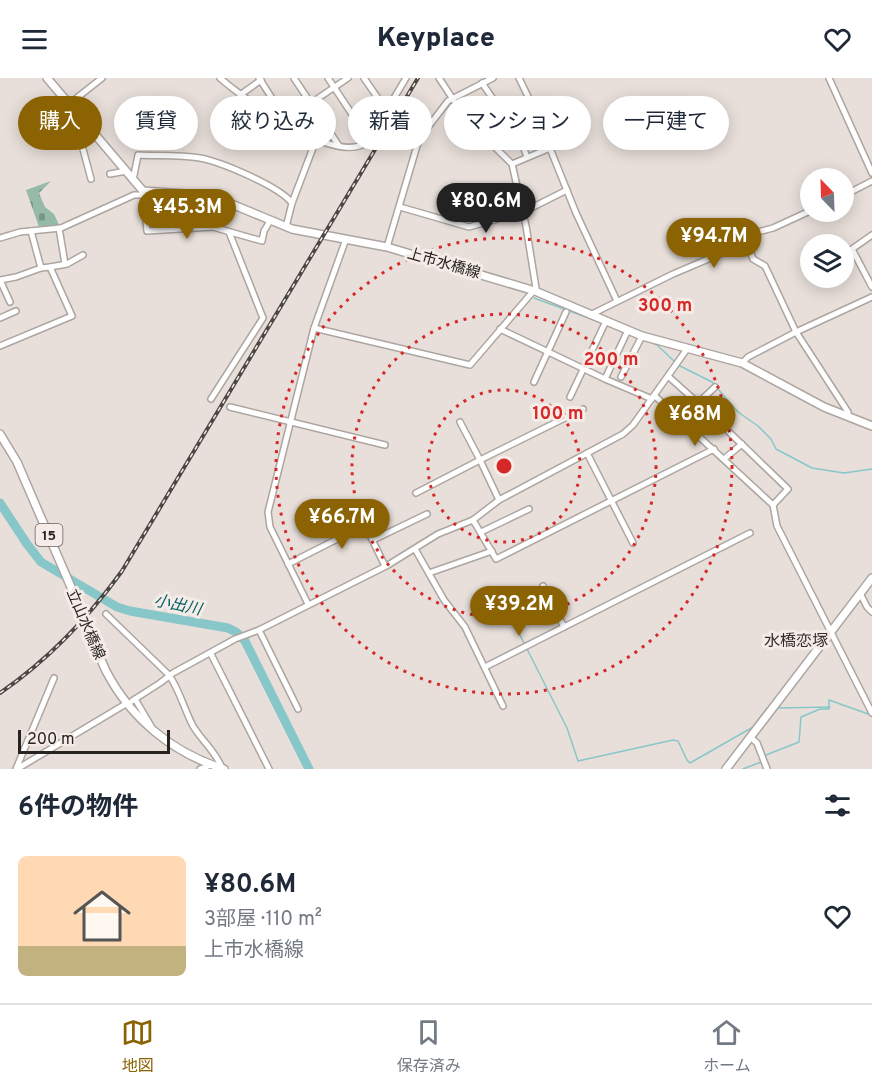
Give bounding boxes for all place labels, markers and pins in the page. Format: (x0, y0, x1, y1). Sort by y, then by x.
pin: ¥80.6M (437, 183, 535, 234)
pin: ¥45.3M (138, 189, 236, 240)
pin: ¥94.7M (665, 218, 763, 269)
pin: ¥68M (659, 396, 731, 447)
centre of rings (494, 456, 514, 476)
pin: ¥66.7M (293, 499, 391, 550)
pin: ¥39.2M (470, 586, 568, 637)

